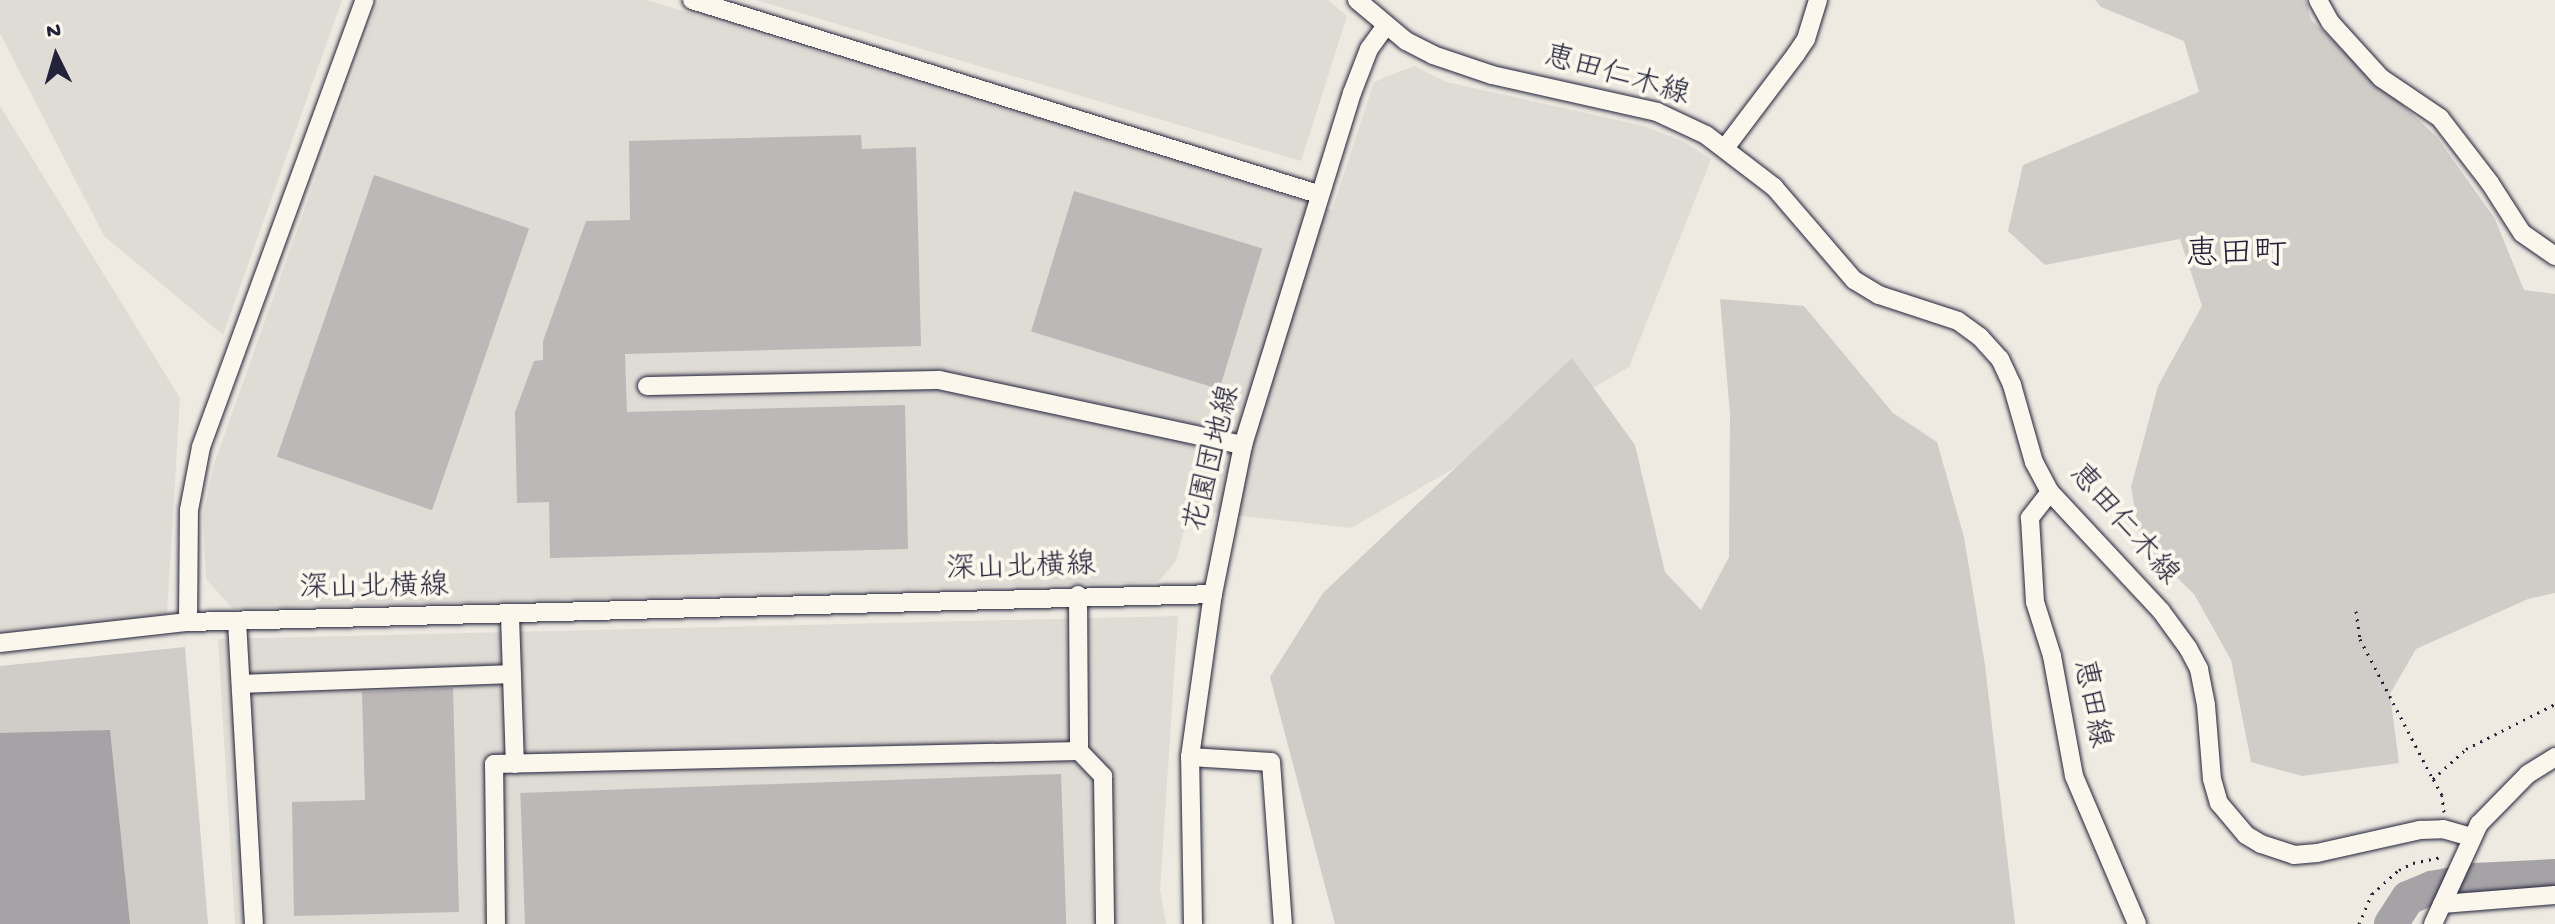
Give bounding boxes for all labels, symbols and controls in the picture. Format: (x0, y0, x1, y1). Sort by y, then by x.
north arrow (16, 16, 96, 96)
text: N (46, 19, 62, 46)
street label: 恵田仁木線 (1539, 40, 1693, 116)
district label: 恵田町 (2185, 238, 2287, 278)
street label: 花園団地線 (1179, 382, 1251, 536)
street label: 恵田仁木線 (2059, 458, 2185, 594)
street label: 深山北横線 (945, 549, 1097, 591)
street label: 深山北横線 (299, 571, 449, 609)
street label: 恵田線 (2063, 656, 2115, 752)

